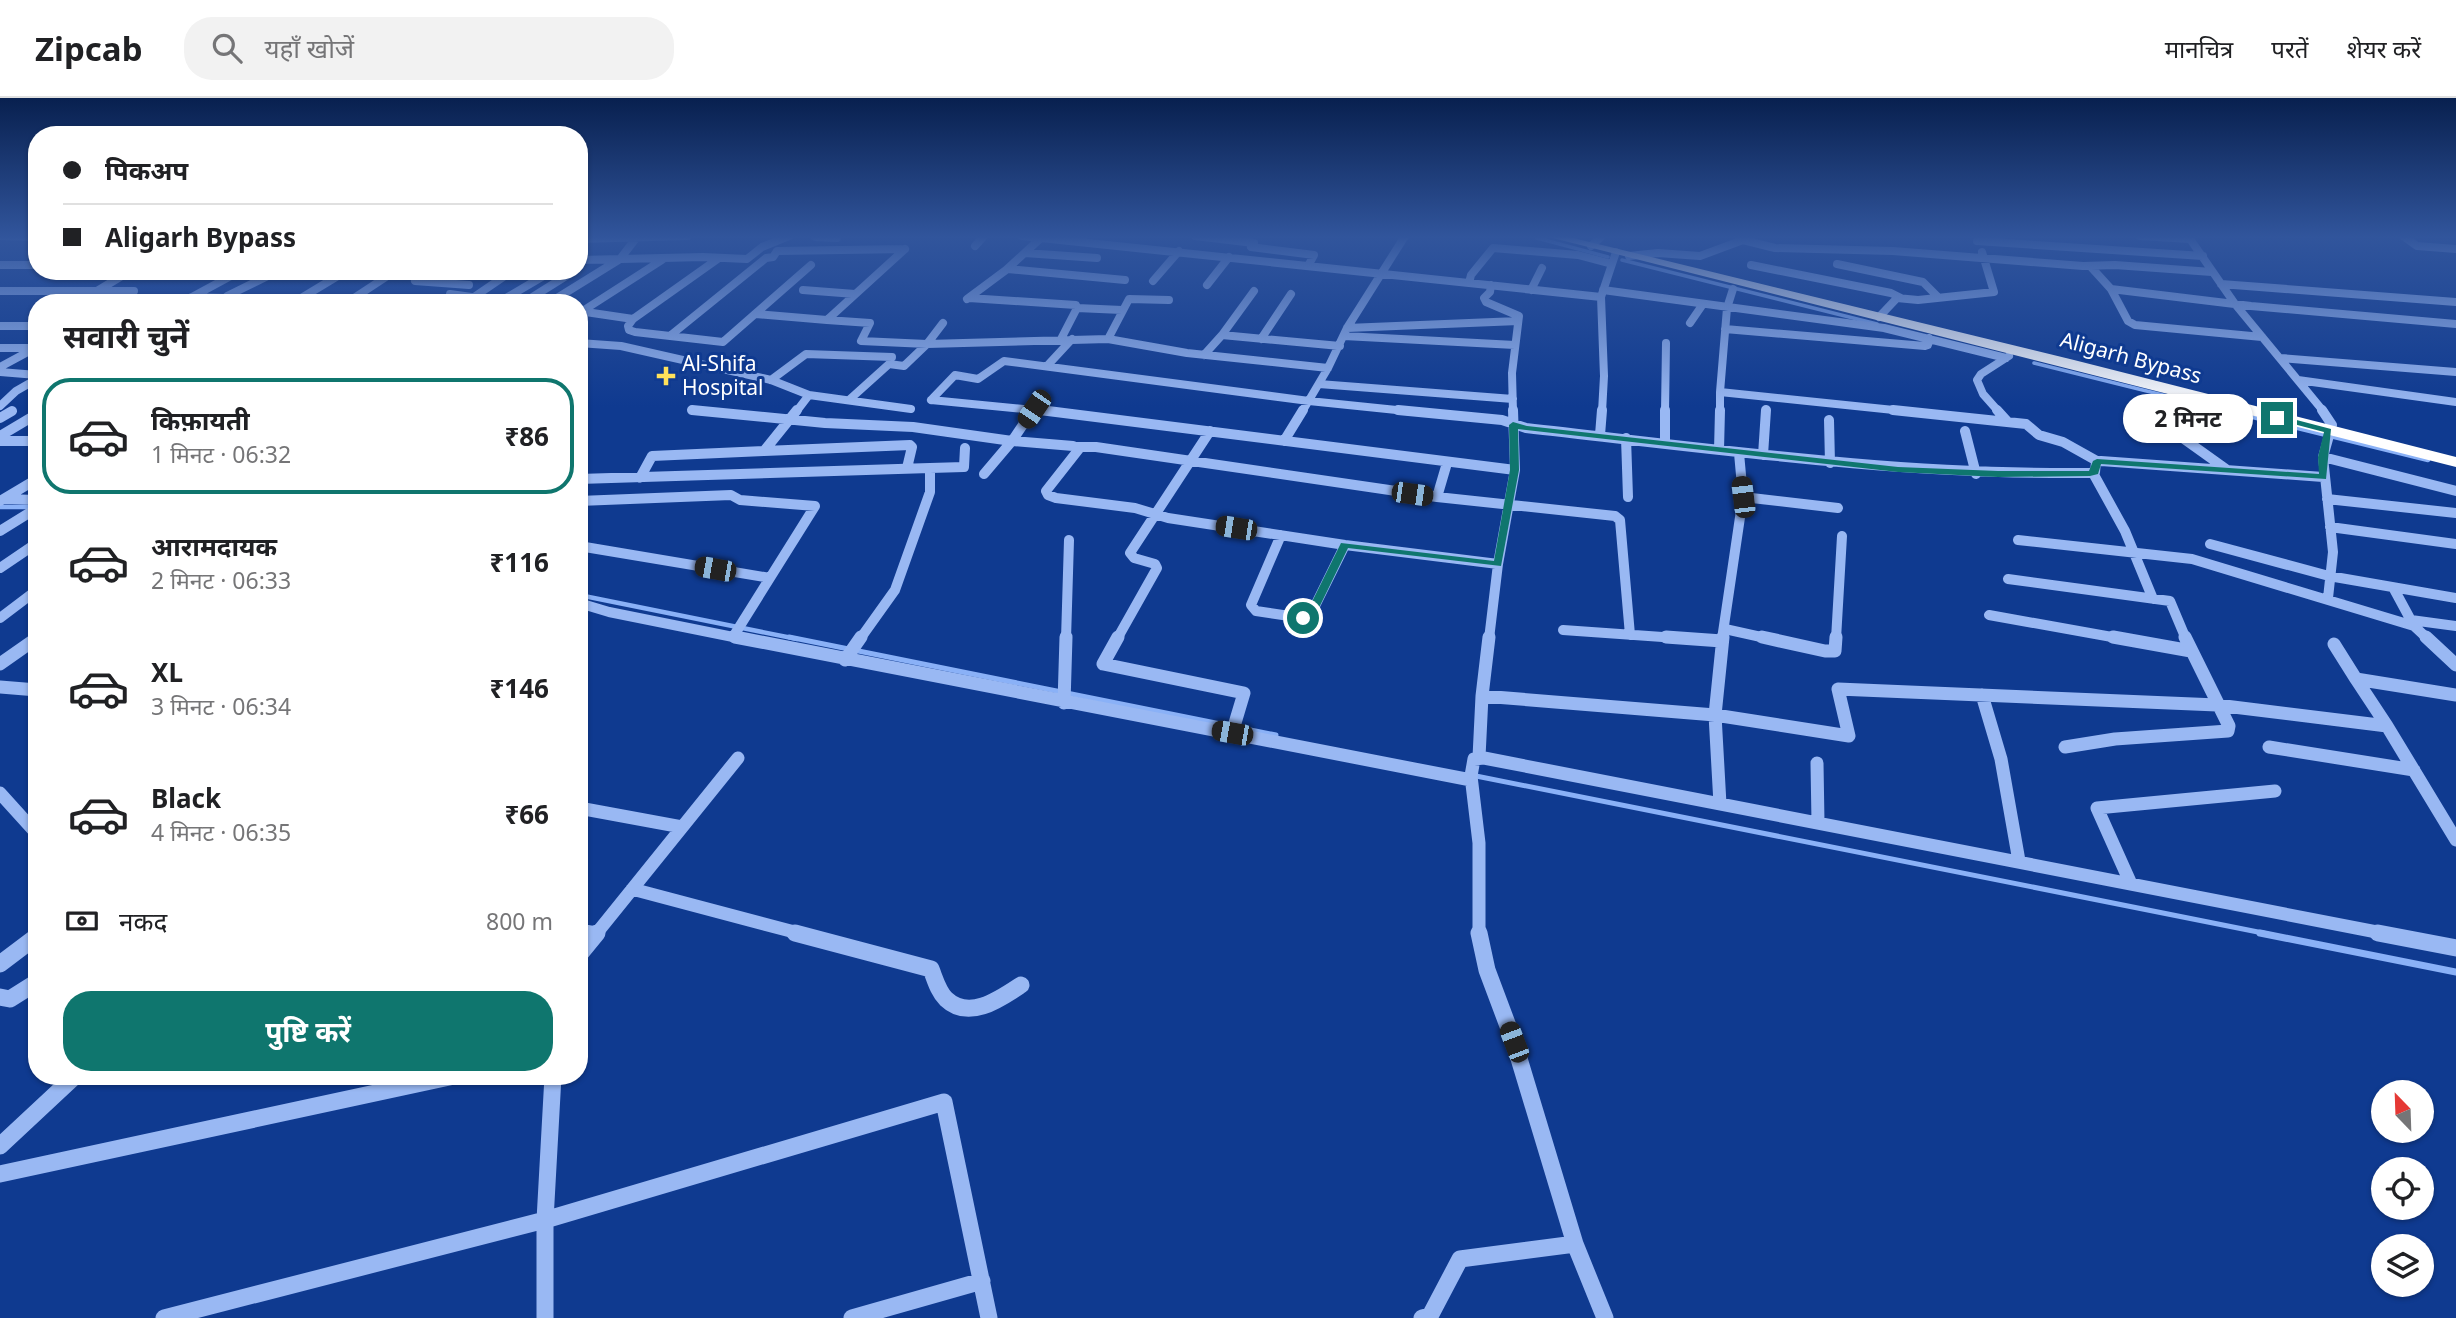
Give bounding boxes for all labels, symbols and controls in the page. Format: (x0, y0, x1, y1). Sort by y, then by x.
search box (184, 17, 674, 80)
text: Zipcab (35, 26, 142, 71)
icon: search (208, 29, 246, 67)
text: यहाँ खोजें (264, 30, 354, 66)
text: मानचित्र (2165, 32, 2233, 65)
text: परतें (2271, 32, 2308, 65)
text: शेयर करें (2346, 32, 2421, 65)
text: पिकअप (105, 152, 188, 188)
text: Aligarh Bypass (105, 219, 296, 255)
text: सवारी चुनें (63, 314, 189, 357)
street label: Aligarh Bypass (2057, 325, 2205, 389)
place label: Al-Shifa Hospital (682, 349, 763, 401)
marker: Al-Shifa Hospital (656, 366, 676, 386)
car (1014, 386, 1055, 432)
callout: 2 मिनट (2123, 394, 2252, 442)
text: किफ़ायती (151, 402, 250, 438)
text: 2 मिनट (2154, 402, 2222, 434)
route end (2261, 402, 2293, 434)
icon: car (67, 405, 130, 468)
text: ₹86 (504, 418, 549, 454)
text: 1 मिनट · 06:32 (151, 438, 291, 470)
car (1731, 475, 1756, 519)
car (1390, 481, 1435, 507)
car (1214, 514, 1259, 542)
text: आरामदायक (151, 528, 277, 564)
icon: car (67, 531, 130, 594)
text: ₹116 (490, 544, 549, 580)
car (693, 555, 738, 583)
text: 2 मिनट · 06:33 (151, 564, 291, 596)
route start (1287, 602, 1319, 634)
text: XL (151, 654, 183, 690)
icon: car (67, 657, 130, 720)
text: ₹146 (490, 670, 549, 706)
text: 3 मिनट · 06:34 (151, 690, 291, 722)
car (1210, 719, 1255, 747)
text: Black (151, 780, 221, 816)
icon: car (67, 783, 130, 846)
text: ₹66 (504, 796, 549, 832)
text: 4 मिनट · 06:35 (151, 816, 291, 848)
icon: cash (63, 902, 101, 940)
text: नकद (119, 903, 167, 939)
text: 800 m (486, 905, 553, 937)
button: पुष्टि करें (63, 991, 553, 1071)
car (1497, 1019, 1532, 1065)
north arrow (2371, 1080, 2434, 1143)
map controls (2371, 1080, 2434, 1297)
button: locate (2371, 1157, 2434, 1220)
button: layers (2371, 1234, 2434, 1297)

